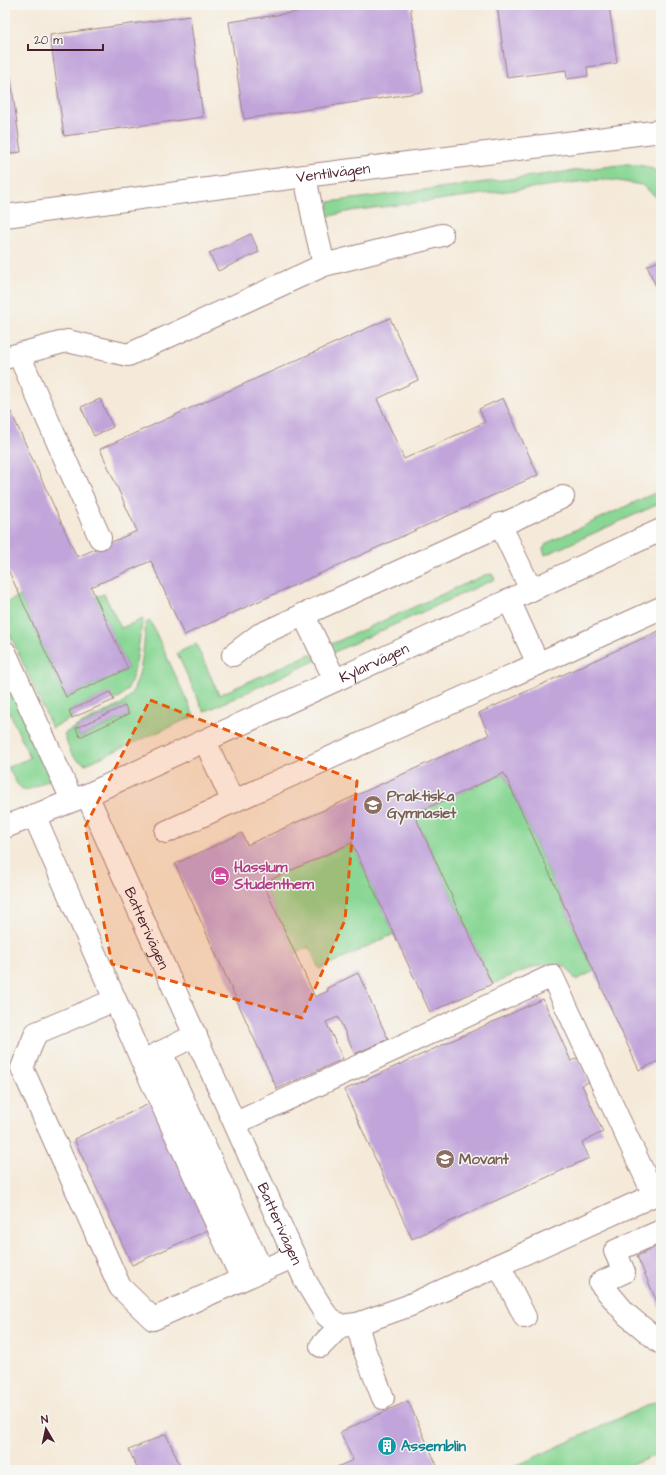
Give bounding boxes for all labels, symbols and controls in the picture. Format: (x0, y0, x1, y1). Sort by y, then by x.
scale bar (28, 26, 103, 52)
text: 20 m (34, 32, 63, 49)
street label: Ventilvägen (295, 158, 372, 188)
street label: Kylarvägen (336, 638, 413, 688)
place label: Praktiska Gymnasiet (387, 786, 457, 825)
school or university icon: Praktiska Gymnasiet (362, 794, 384, 816)
place label: Hasslum Studenthem (233, 857, 314, 895)
hotel icon: Hasslum Studenthem (209, 865, 231, 887)
street label: Batterivägen (119, 884, 174, 973)
school or university icon: Movant (434, 1148, 456, 1170)
place label: Movant (459, 1149, 510, 1170)
street label: Batterivägen (252, 1179, 307, 1269)
north arrow (26, 1409, 66, 1449)
text: N (40, 1412, 49, 1428)
building icon: Assemblin (376, 1435, 398, 1457)
place label: Assemblin (401, 1436, 467, 1457)

